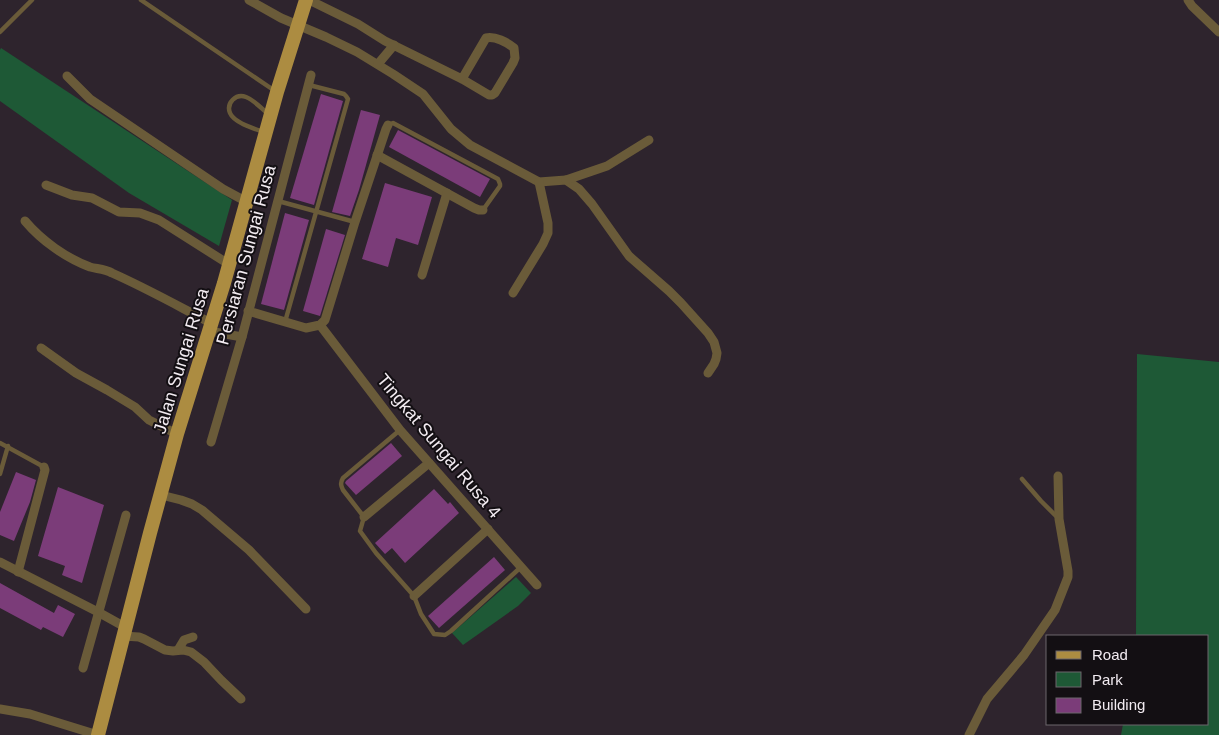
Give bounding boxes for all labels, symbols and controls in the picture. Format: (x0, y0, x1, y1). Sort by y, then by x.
street label: Persiaran Sungai Rusa (212, 162, 280, 347)
street label: Jalan Sungai Rusa (149, 285, 213, 436)
street label: Tingkat Sungai Rusa 4 (373, 370, 505, 522)
legend (1046, 635, 1209, 725)
text: Road (1092, 646, 1128, 663)
text: Park (1092, 671, 1123, 688)
text: Building (1092, 696, 1145, 713)

